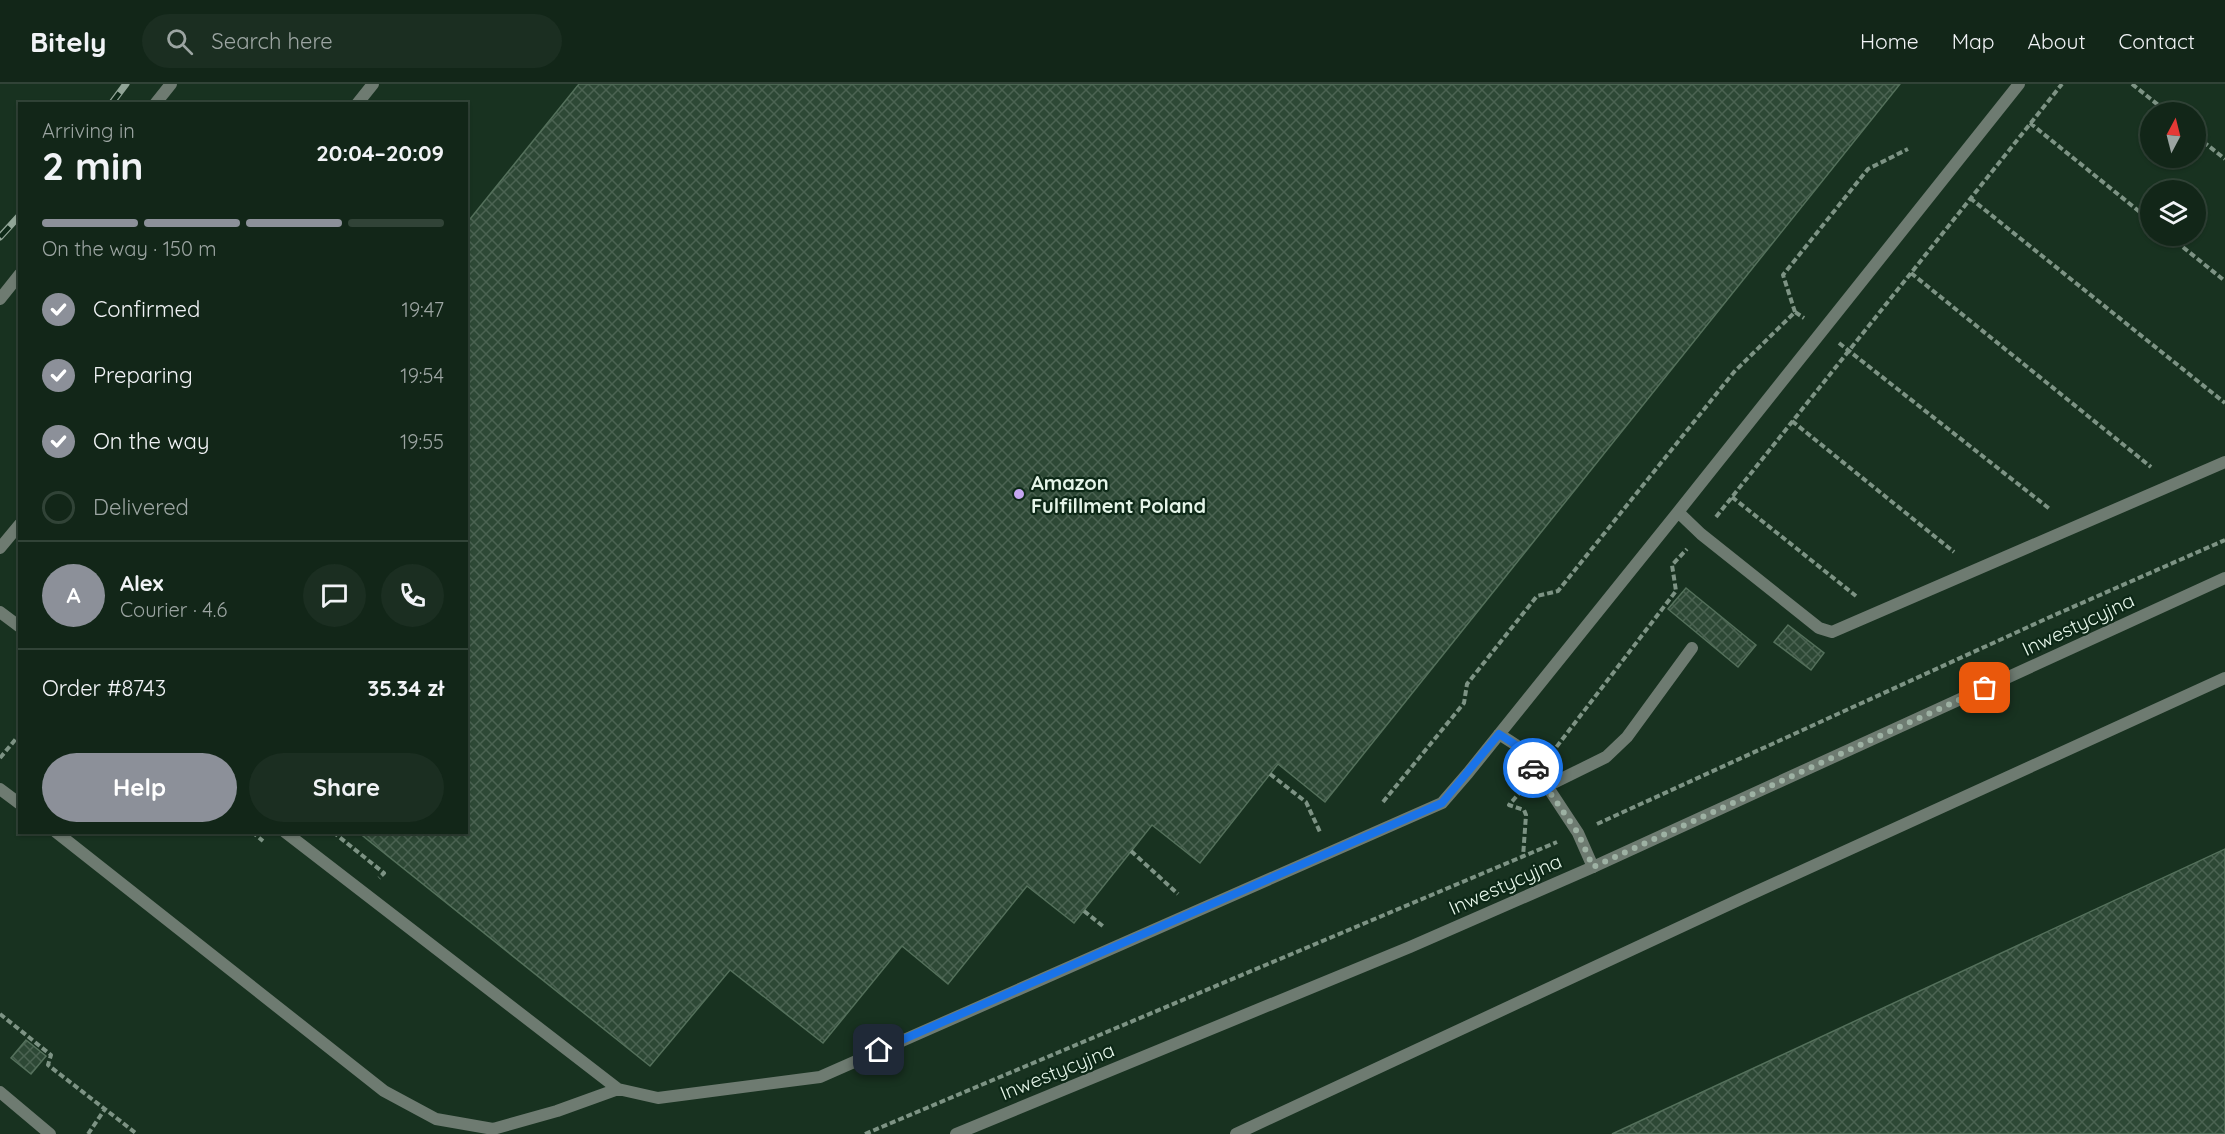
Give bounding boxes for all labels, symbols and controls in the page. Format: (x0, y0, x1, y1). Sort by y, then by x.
search box (142, 14, 562, 68)
text: Bitely (30, 24, 106, 59)
icon: search (163, 25, 196, 58)
text: Search here (211, 27, 333, 55)
text: Home (1860, 28, 1919, 54)
text: Map (1952, 28, 1995, 54)
text: About (2028, 28, 2086, 54)
text: Contact (2119, 28, 2195, 54)
north arrow (2140, 102, 2206, 168)
map controls (2140, 102, 2206, 246)
text: Arriving in (42, 118, 135, 143)
text: 20:04–20:09 (316, 139, 444, 167)
text: 2 min (42, 141, 144, 190)
button: layers (2140, 180, 2206, 246)
text: On the way · 150 m (42, 236, 217, 261)
icon: check (42, 293, 75, 326)
text: Confirmed (93, 295, 200, 323)
text: 19:47 (402, 297, 444, 322)
icon: check (42, 359, 75, 392)
text: Preparing (93, 361, 193, 389)
text: 19:54 (400, 363, 444, 388)
icon: check (42, 425, 75, 458)
text: On the way (93, 427, 209, 455)
text: 19:55 (400, 429, 444, 454)
place label: Amazon Fulfillment Poland (1031, 470, 1206, 518)
marker: Amazon Fulfillment Poland (1012, 487, 1026, 501)
text: Delivered (93, 493, 189, 521)
button: chat (303, 564, 366, 627)
button: phone (381, 564, 444, 627)
text: Alex (120, 569, 163, 597)
text: A (66, 581, 81, 609)
street label: Inwestycyjna (2018, 587, 2138, 661)
text: Courier · 4.6 (120, 597, 227, 622)
pin (1959, 662, 2010, 713)
icon: bag (1968, 671, 2001, 704)
text: Order #8743 (42, 674, 166, 702)
text: 35.34 zł (367, 674, 444, 702)
courier (1503, 738, 1563, 798)
icon: car (1517, 752, 1550, 785)
button: Help (42, 753, 237, 822)
button: Share (249, 753, 444, 822)
street label: Inwestycyjna (1445, 848, 1565, 920)
pin (853, 1024, 904, 1075)
icon: home (862, 1033, 895, 1066)
street label: Inwestycyjna (996, 1037, 1118, 1105)

